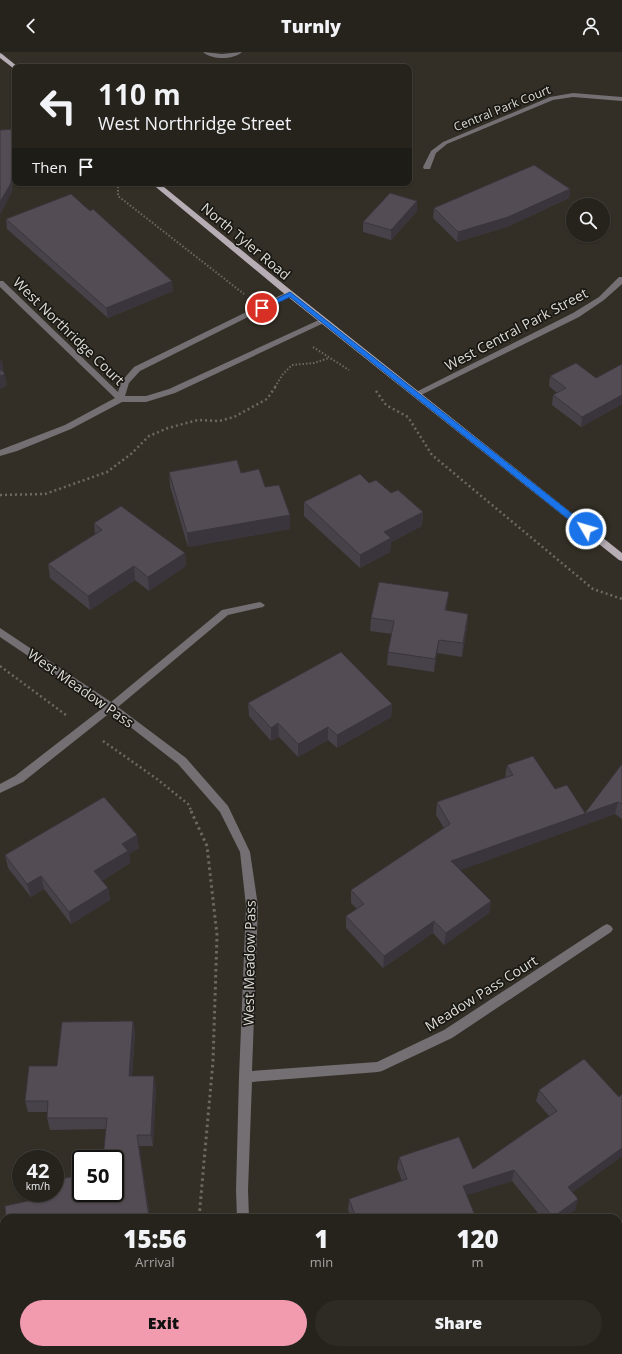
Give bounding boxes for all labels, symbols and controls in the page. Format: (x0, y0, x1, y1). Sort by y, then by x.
text: Turnly (281, 14, 341, 38)
icon: back (20, 15, 42, 37)
icon: person (580, 15, 602, 37)
text: 110 m (98, 75, 181, 113)
icon: left (32, 80, 84, 132)
street label: Central Park Court (451, 81, 553, 135)
text: West Northridge Street (98, 111, 291, 135)
icon: arrive (75, 156, 97, 178)
text: Then (32, 157, 67, 177)
street label: North Tyler Road (197, 198, 295, 284)
map controls (566, 198, 610, 242)
button: search (566, 198, 610, 242)
street label: West Northridge Court (9, 273, 129, 389)
street label: West Central Park Street (441, 283, 591, 375)
pin (245, 291, 279, 325)
icon: arrive (251, 297, 273, 319)
position arrow (565, 508, 607, 550)
street label: West Meadow Pass (24, 644, 138, 732)
street label: West Meadow Pass (238, 900, 260, 1026)
street label: Meadow Pass Court (421, 951, 541, 1035)
speed limit sign: 50 (72, 1150, 124, 1202)
text: 42 (27, 1157, 49, 1184)
text: km/h (26, 1179, 50, 1193)
text: 15:56 (123, 1222, 187, 1255)
text: 1 (314, 1222, 329, 1255)
text: 120 (456, 1222, 499, 1255)
text: Arrival (135, 1253, 174, 1271)
text: min (310, 1253, 333, 1271)
text: m (472, 1253, 484, 1271)
button: Exit (20, 1300, 307, 1346)
button: Share (315, 1300, 602, 1346)

